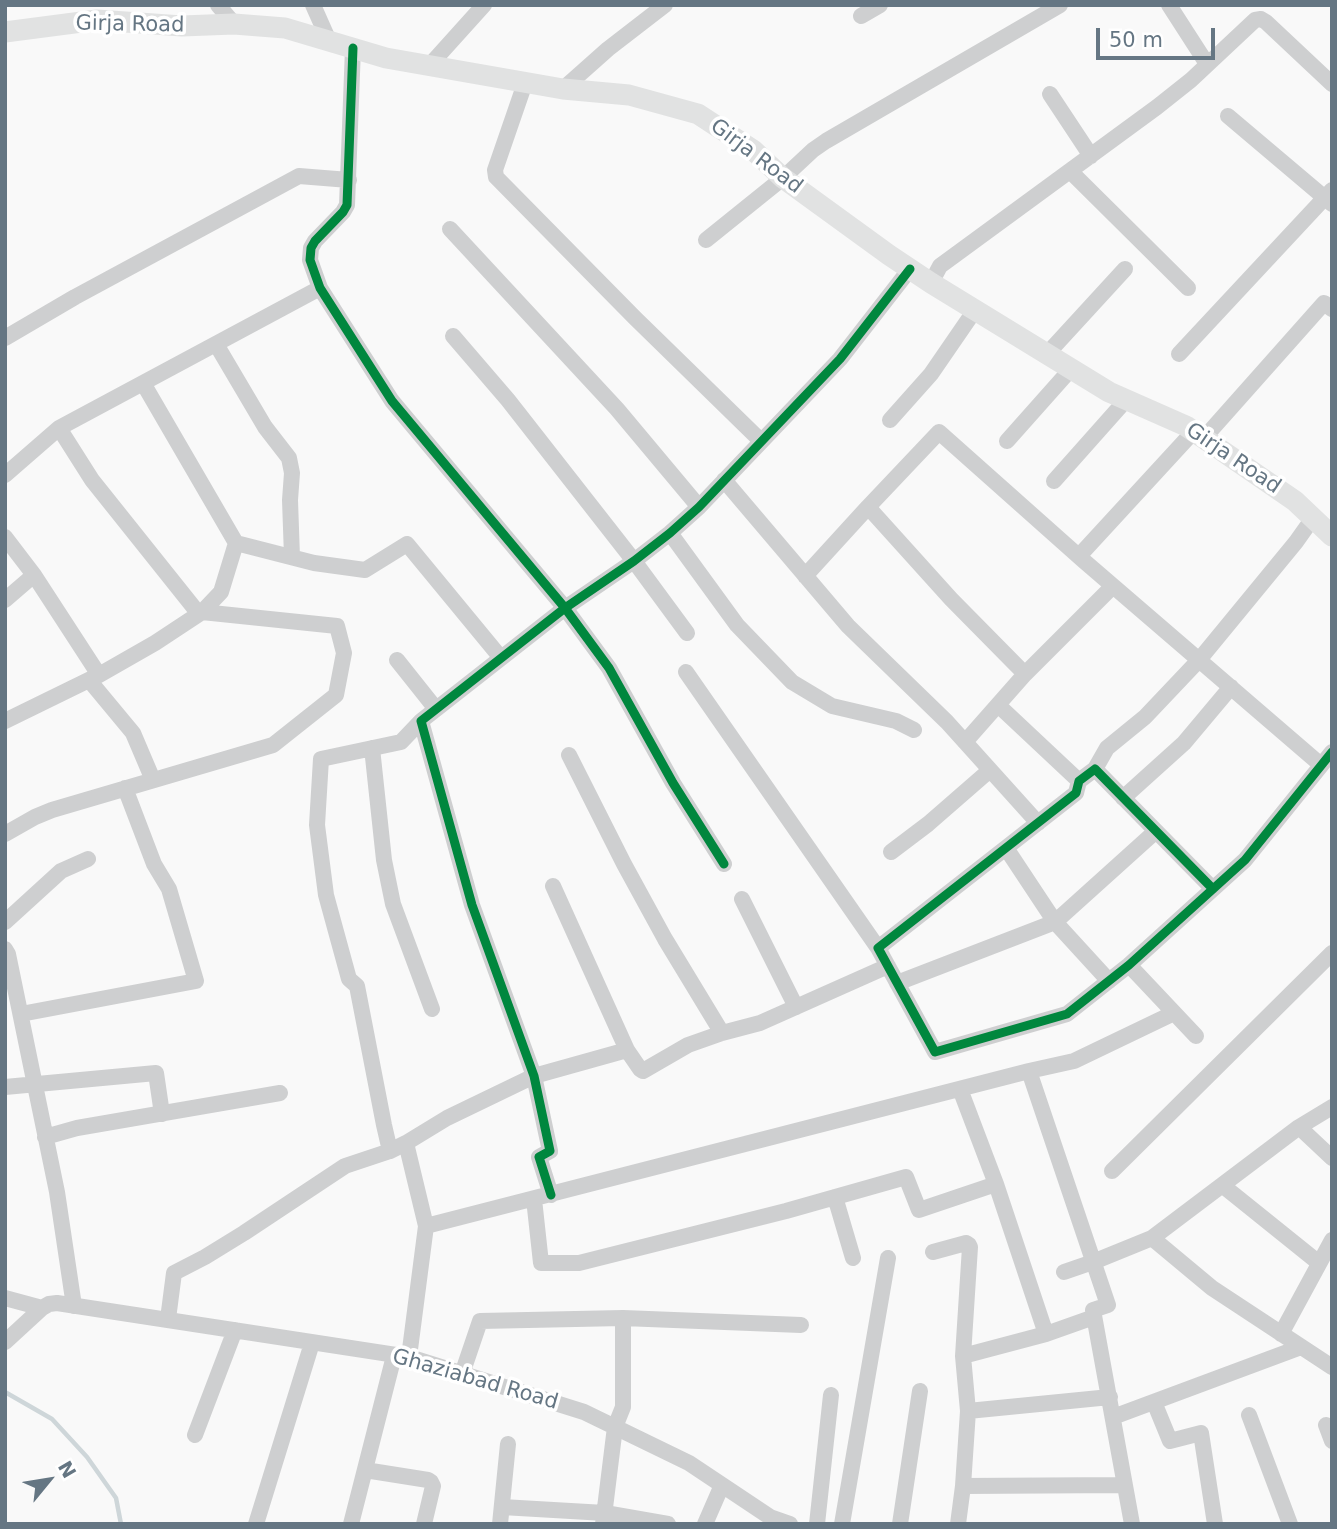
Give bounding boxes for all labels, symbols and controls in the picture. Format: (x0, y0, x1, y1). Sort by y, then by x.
street label: Girja Road (75, 11, 185, 39)
scale bar (1099, 14, 1218, 58)
text: 50 m (1109, 28, 1163, 52)
street label: Girja Road (705, 114, 807, 200)
street label: Girja Road (1181, 418, 1285, 500)
street label: Ghaziabad Road (389, 1344, 561, 1416)
north arrow (14, 1445, 84, 1515)
text: N (54, 1457, 81, 1482)

